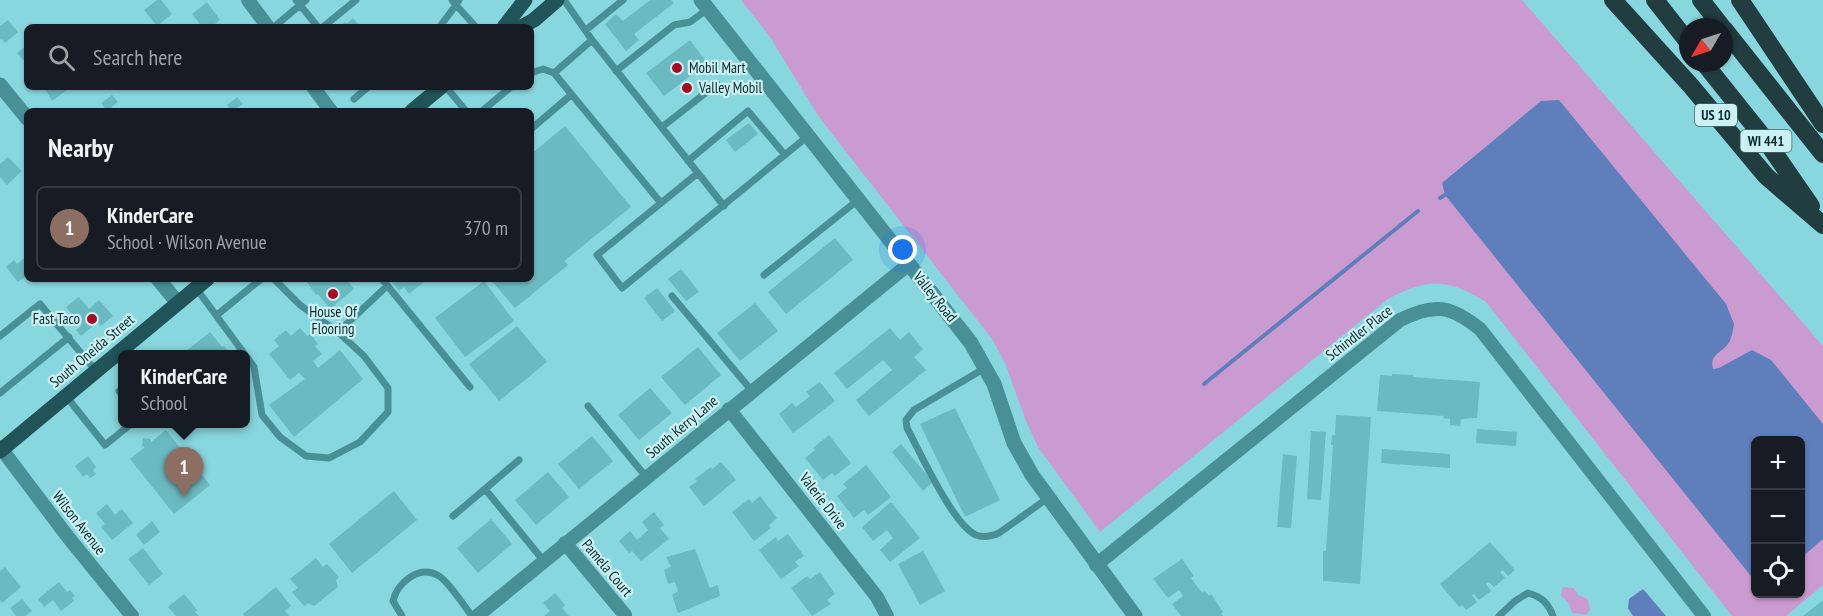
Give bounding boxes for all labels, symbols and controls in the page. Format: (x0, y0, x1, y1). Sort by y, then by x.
north arrow (1679, 18, 1733, 72)
search box (24, 24, 534, 90)
icon: search (45, 41, 78, 74)
text: Search here (93, 43, 182, 71)
place label: Mobil Mart (689, 58, 746, 77)
marker: Mobil Mart (670, 61, 684, 75)
place label: Valley Mobil (698, 78, 762, 97)
marker: Valley Mobil (680, 81, 694, 95)
road number: US 10 (1695, 104, 1737, 126)
road number: WI 441 (1740, 130, 1792, 152)
text: Nearby (48, 131, 113, 164)
text: KinderCare (107, 201, 194, 229)
text: 1 (65, 215, 74, 241)
text: 370 m (464, 215, 508, 241)
text: School · Wilson Avenue (107, 229, 267, 255)
your location (888, 235, 917, 264)
street label: Valley Road (909, 267, 961, 326)
marker: House Of Flooring (326, 287, 340, 301)
street label: Schindler Place (1322, 301, 1396, 364)
place label: House Of Flooring (309, 302, 358, 338)
place label: Fast Taco (33, 309, 80, 328)
street label: South Oneida Street (46, 310, 138, 391)
marker: Fast Taco (85, 312, 99, 326)
popup (118, 350, 250, 428)
text: KinderCare (141, 362, 227, 390)
text: School (141, 390, 187, 416)
street label: South Kerry Lane (642, 391, 721, 462)
map controls (1751, 436, 1805, 598)
button: + (1751, 436, 1805, 490)
pin: 1 (164, 448, 204, 497)
street label: Valerie Drive (795, 468, 851, 533)
street label: Wilson Avenue (49, 487, 110, 558)
button: − (1751, 490, 1805, 544)
street label: Pamela Court (578, 535, 637, 600)
button: locate (1751, 544, 1805, 598)

